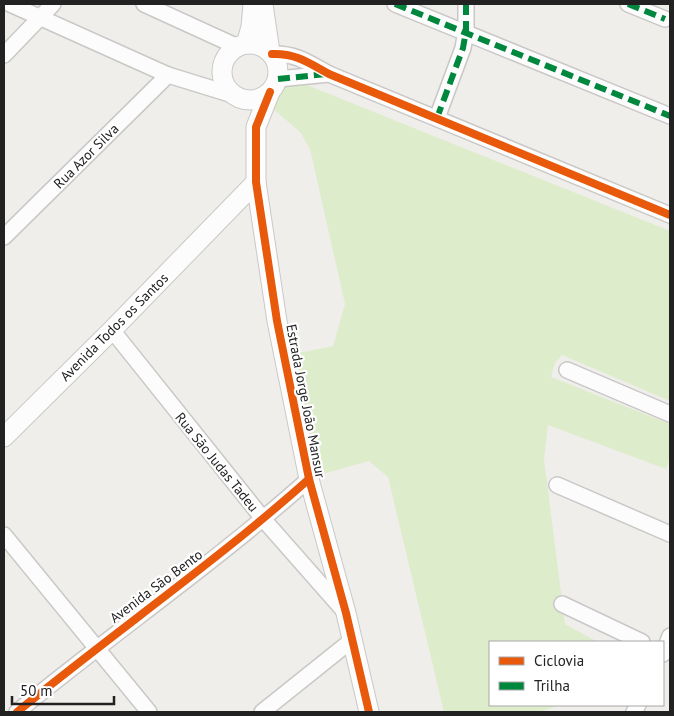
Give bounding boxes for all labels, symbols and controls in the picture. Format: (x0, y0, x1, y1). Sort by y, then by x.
street label: Rua Azor Silva (50, 120, 122, 192)
street label: Avenida Todos os Santos (56, 269, 172, 385)
street label: Estrada Jorge João Mansur (282, 323, 330, 480)
street label: Rua São Judas Tadeu (171, 409, 263, 515)
street label: Avenida São Bento (106, 545, 206, 627)
legend (489, 641, 664, 706)
text: Ciclovia (534, 651, 584, 670)
scale bar (12, 674, 115, 706)
text: Trilha (534, 676, 570, 695)
text: 50 m (20, 681, 53, 700)

